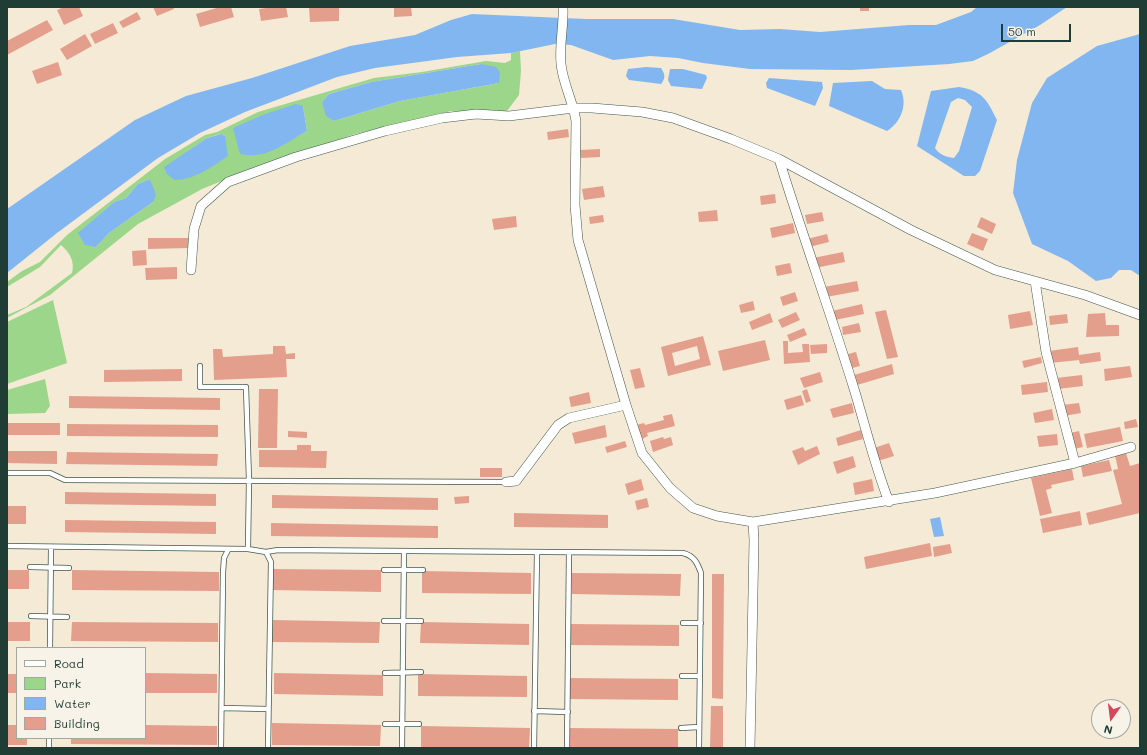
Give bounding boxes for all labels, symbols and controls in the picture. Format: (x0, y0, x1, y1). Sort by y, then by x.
scale bar (1003, 16, 1073, 42)
text: 50 m (1008, 23, 1036, 39)
legend (16, 647, 146, 739)
text: Road (54, 655, 84, 671)
text: Park (54, 675, 81, 691)
text: Water (54, 695, 91, 711)
north arrow (1091, 699, 1131, 739)
text: Building (54, 715, 100, 731)
text: N (1102, 722, 1114, 738)

